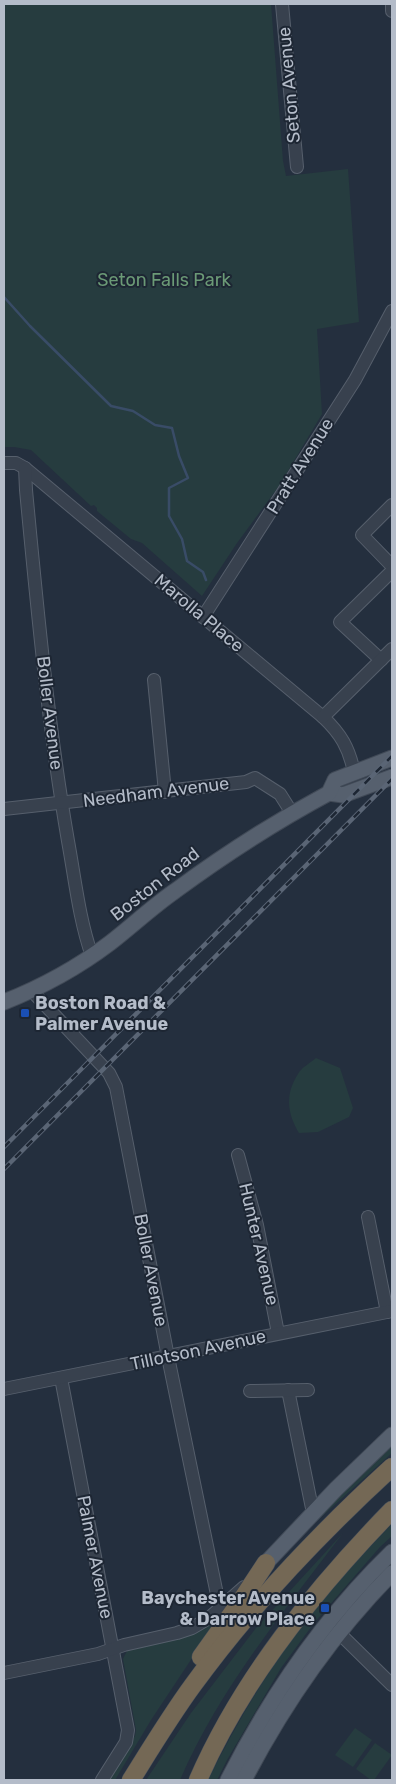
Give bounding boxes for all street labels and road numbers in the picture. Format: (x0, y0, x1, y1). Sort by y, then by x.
street label: Seton Avenue (273, 26, 305, 144)
street label: Pratt Avenue (262, 414, 338, 518)
street label: Marolla Place (150, 569, 248, 657)
street label: Boller Avenue (32, 655, 68, 771)
street label: Needham Avenue (82, 772, 230, 812)
street label: Boston Road (106, 842, 204, 926)
street label: Hunter Avenue (234, 1181, 284, 1307)
street label: Boller Avenue (129, 1212, 173, 1328)
street label: Tillotson Avenue (128, 1325, 268, 1375)
street label: Palmer Avenue (72, 1493, 118, 1621)

